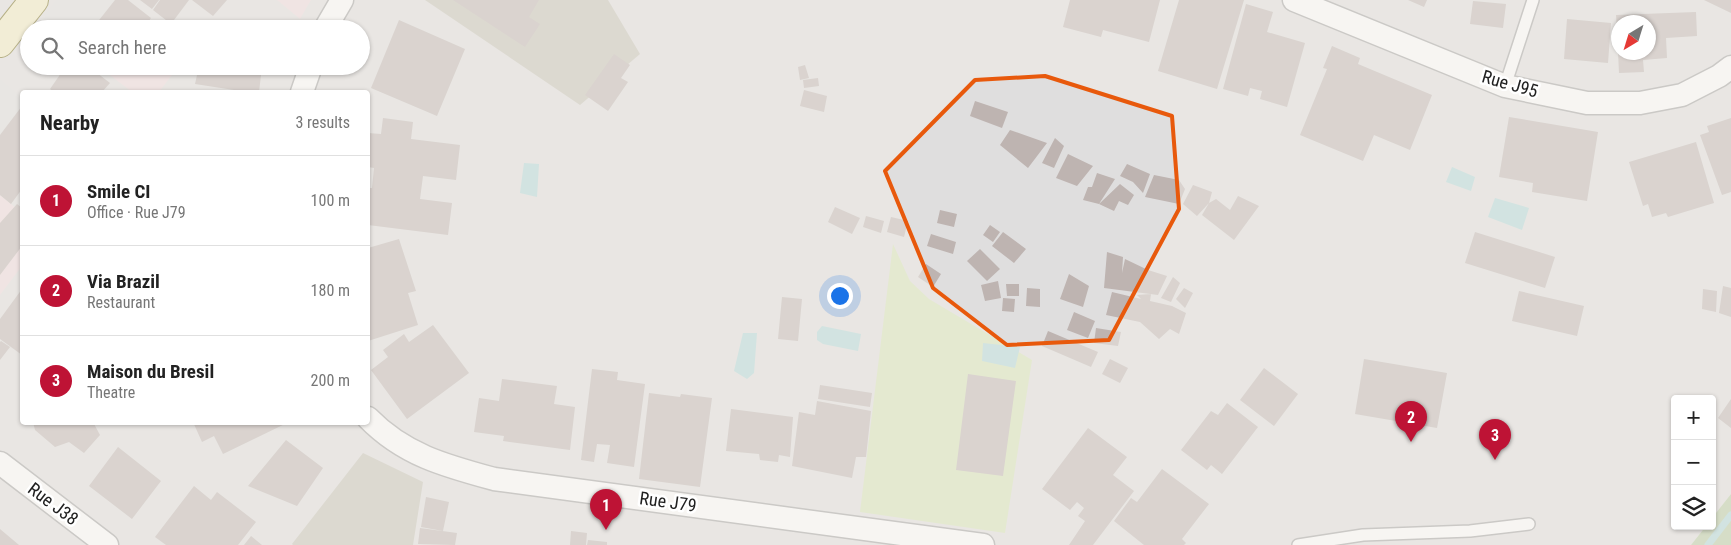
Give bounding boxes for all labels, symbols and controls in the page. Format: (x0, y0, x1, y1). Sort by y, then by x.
north arrow (1611, 15, 1656, 60)
search box (20, 20, 370, 75)
icon: search (38, 34, 66, 62)
text: Search here (78, 36, 166, 59)
street label: Rue J95 (1480, 66, 1541, 102)
text: Nearby (40, 111, 99, 135)
text: 3 results (295, 113, 350, 132)
text: Smile CI (87, 180, 150, 203)
text: 1 (52, 191, 60, 210)
text: 100 m (311, 191, 350, 210)
text: Office · Rue J79 (87, 203, 186, 222)
text: Via Brazil (87, 270, 160, 293)
text: 2 (52, 281, 60, 300)
text: 180 m (311, 281, 350, 300)
your location (827, 283, 853, 309)
text: Restaurant (87, 293, 155, 312)
text: Maison du Bresil (87, 360, 214, 383)
text: 3 (52, 371, 60, 390)
text: 200 m (311, 371, 350, 390)
text: Theatre (87, 383, 135, 402)
map controls (1671, 395, 1716, 530)
button: + (1671, 395, 1716, 440)
pin: 2 (1395, 401, 1427, 442)
pin: 3 (1479, 419, 1511, 460)
button: − (1671, 440, 1716, 485)
street label: Rue J38 (24, 478, 82, 529)
button: layers (1671, 485, 1716, 530)
street label: Rue J79 (638, 487, 698, 516)
pin: 1 (590, 489, 622, 530)

